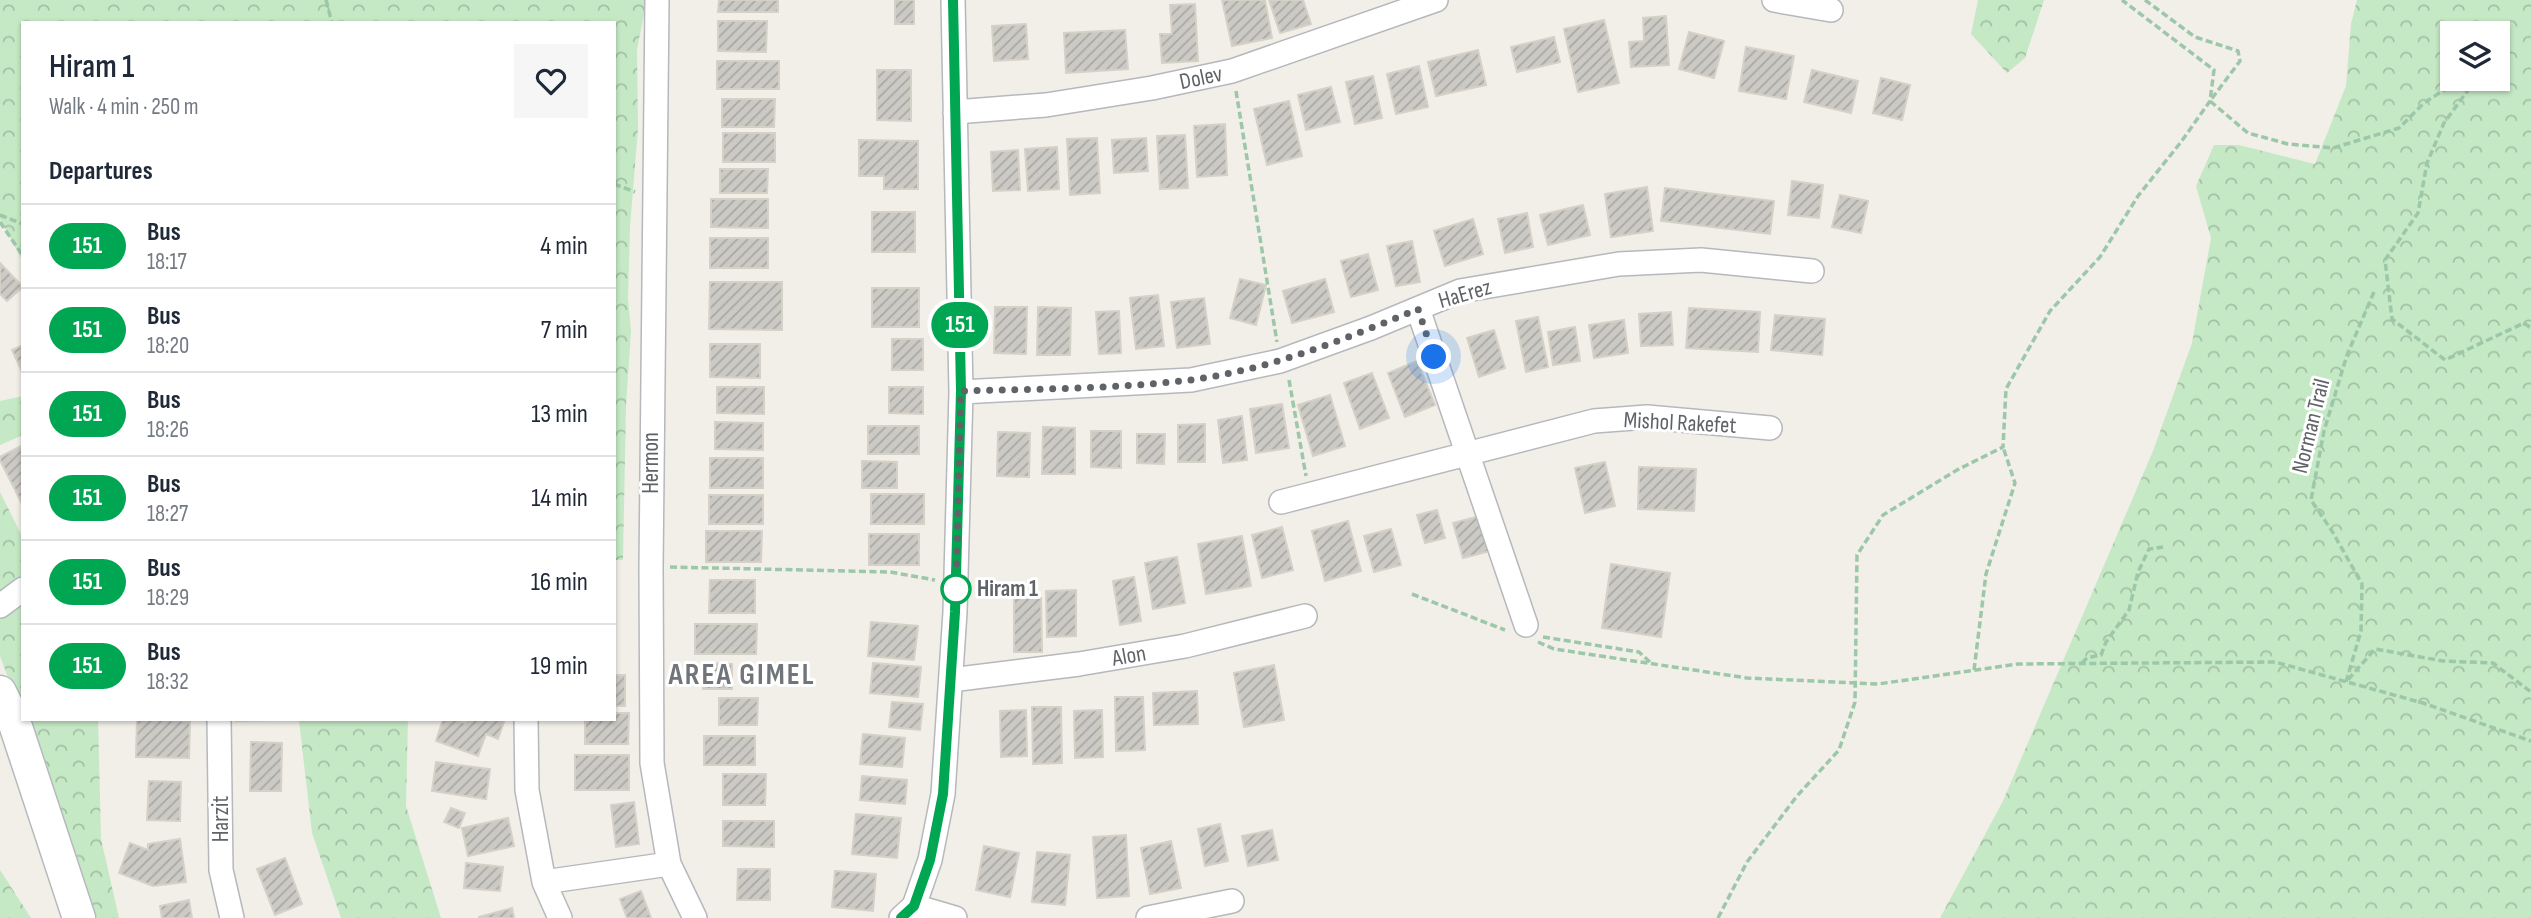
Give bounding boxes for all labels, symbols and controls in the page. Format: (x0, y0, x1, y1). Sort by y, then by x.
map controls (2440, 21, 2510, 91)
button: layers (2440, 21, 2510, 91)
button: heart (514, 44, 588, 118)
text: Hiram 1 (49, 47, 134, 87)
street label: Dolev (1177, 60, 1225, 96)
text: Walk · 4 min · 250 m (49, 93, 199, 121)
text: Departures (49, 156, 153, 187)
text: Bus (147, 217, 181, 248)
text: 151 (73, 231, 102, 260)
text: 4 min (540, 231, 588, 262)
text: 18:17 (147, 248, 187, 276)
street label: HaErez (1435, 273, 1495, 315)
text: Bus (147, 301, 181, 332)
line badge: 151 (920, 302, 1000, 348)
text: 151 (945, 310, 975, 339)
text: 151 (73, 315, 102, 344)
text: 7 min (541, 315, 588, 346)
text: 18:20 (147, 332, 189, 360)
your location (1416, 339, 1451, 374)
street label: Norman Trail (2286, 376, 2336, 476)
text: Bus (147, 385, 181, 416)
text: 151 (73, 399, 102, 428)
text: 13 min (531, 399, 588, 430)
street label: Mishol Rakefet (1623, 406, 1737, 440)
text: 18:26 (147, 416, 189, 444)
street label: Hermon (637, 432, 665, 494)
text: Bus (147, 469, 181, 500)
text: 151 (73, 483, 102, 512)
text: 14 min (531, 483, 588, 514)
text: 18:27 (147, 500, 188, 528)
text: Bus (147, 553, 181, 584)
text: 151 (73, 567, 102, 596)
text: 16 min (531, 567, 588, 598)
marker: Hiram 1 (941, 574, 971, 604)
place label: Hiram 1 (977, 575, 1038, 603)
text: 18:29 (147, 584, 189, 612)
text: Bus (147, 637, 181, 668)
street label: Alon (1109, 639, 1148, 673)
text: 151 (73, 651, 102, 680)
text: 19 min (531, 651, 588, 682)
district label: AREA GIMEL (667, 657, 816, 693)
text: 18:32 (147, 668, 189, 696)
street label: Harzit (207, 796, 235, 842)

